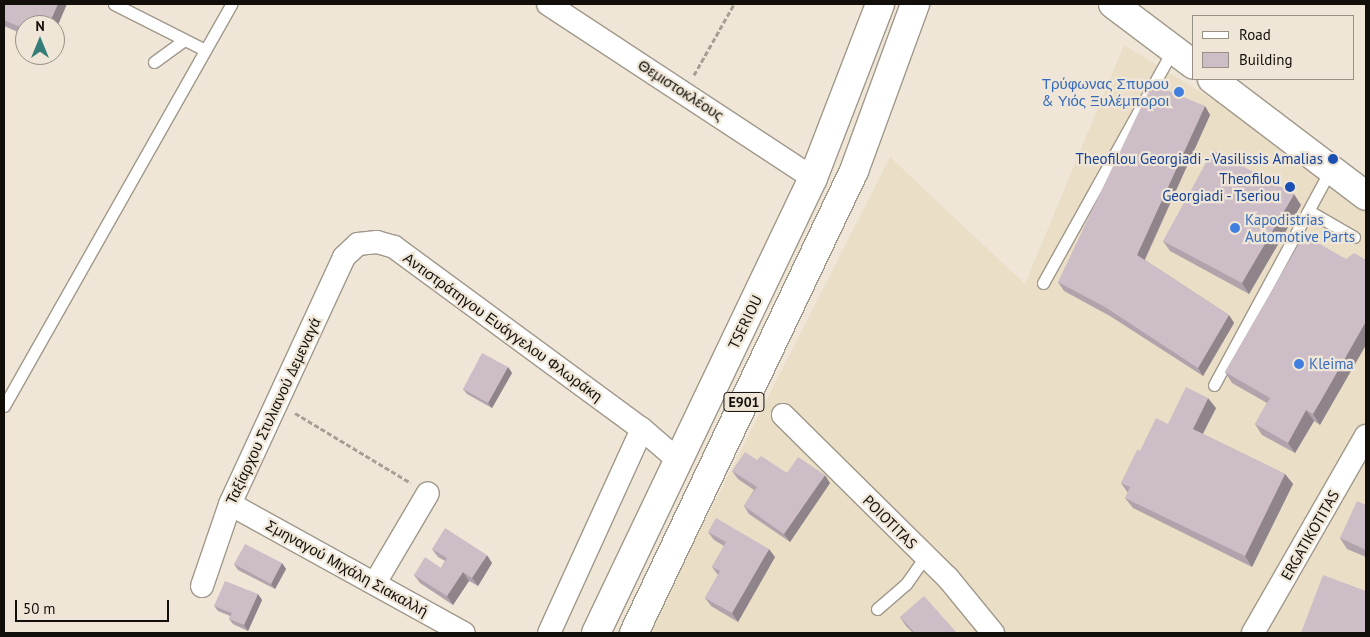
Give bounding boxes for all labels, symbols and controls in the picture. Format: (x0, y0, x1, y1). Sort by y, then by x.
north arrow (15, 15, 65, 65)
legend (1192, 15, 1355, 80)
text: N (35, 17, 45, 35)
text: Road (1239, 25, 1271, 44)
text: Building (1239, 50, 1293, 69)
street label: Θεμιστοκλέους (635, 56, 727, 124)
place label: Τρύφωνας Σπυρου & Υιός Ξυλέμποροι (1041, 74, 1169, 109)
marker: Τρύφωνας Σπυρου & Υιός Ξυλέμποροι (1173, 86, 1185, 98)
place label: Theofilou Georgiadi - Vasilissis Amalias (1072, 150, 1323, 168)
marker: Theofilou Georgiadi - Vasilissis Amalias (1327, 153, 1339, 165)
place label: Theofilou Georgiadi - Tseriou (1159, 169, 1280, 204)
marker: Theofilou Georgiadi - Tseriou (1284, 181, 1296, 193)
place label: Kapodistrias Automotive Parts (1245, 210, 1355, 245)
marker: Kapodistrias Automotive Parts (1229, 222, 1241, 234)
street label: Αντιστράτηγου Ευάγγελου Φλωράκη (400, 249, 606, 405)
street label: TSERIOU (724, 292, 766, 352)
street label: Ταξίαρχου Στυλιανού Δεμεναγά (222, 315, 324, 507)
place label: Kleima (1309, 355, 1354, 373)
marker: Kleima (1293, 358, 1305, 370)
road number: E901 (723, 391, 765, 414)
street label: ERGATIKOTITAS (1277, 487, 1343, 583)
street label: POIOTITAS (859, 491, 921, 553)
street label: Σμηναγού Μιχάλη Σιακαλλή (263, 516, 431, 620)
scale bar (18, 590, 171, 622)
text: 50 m (23, 599, 56, 618)

